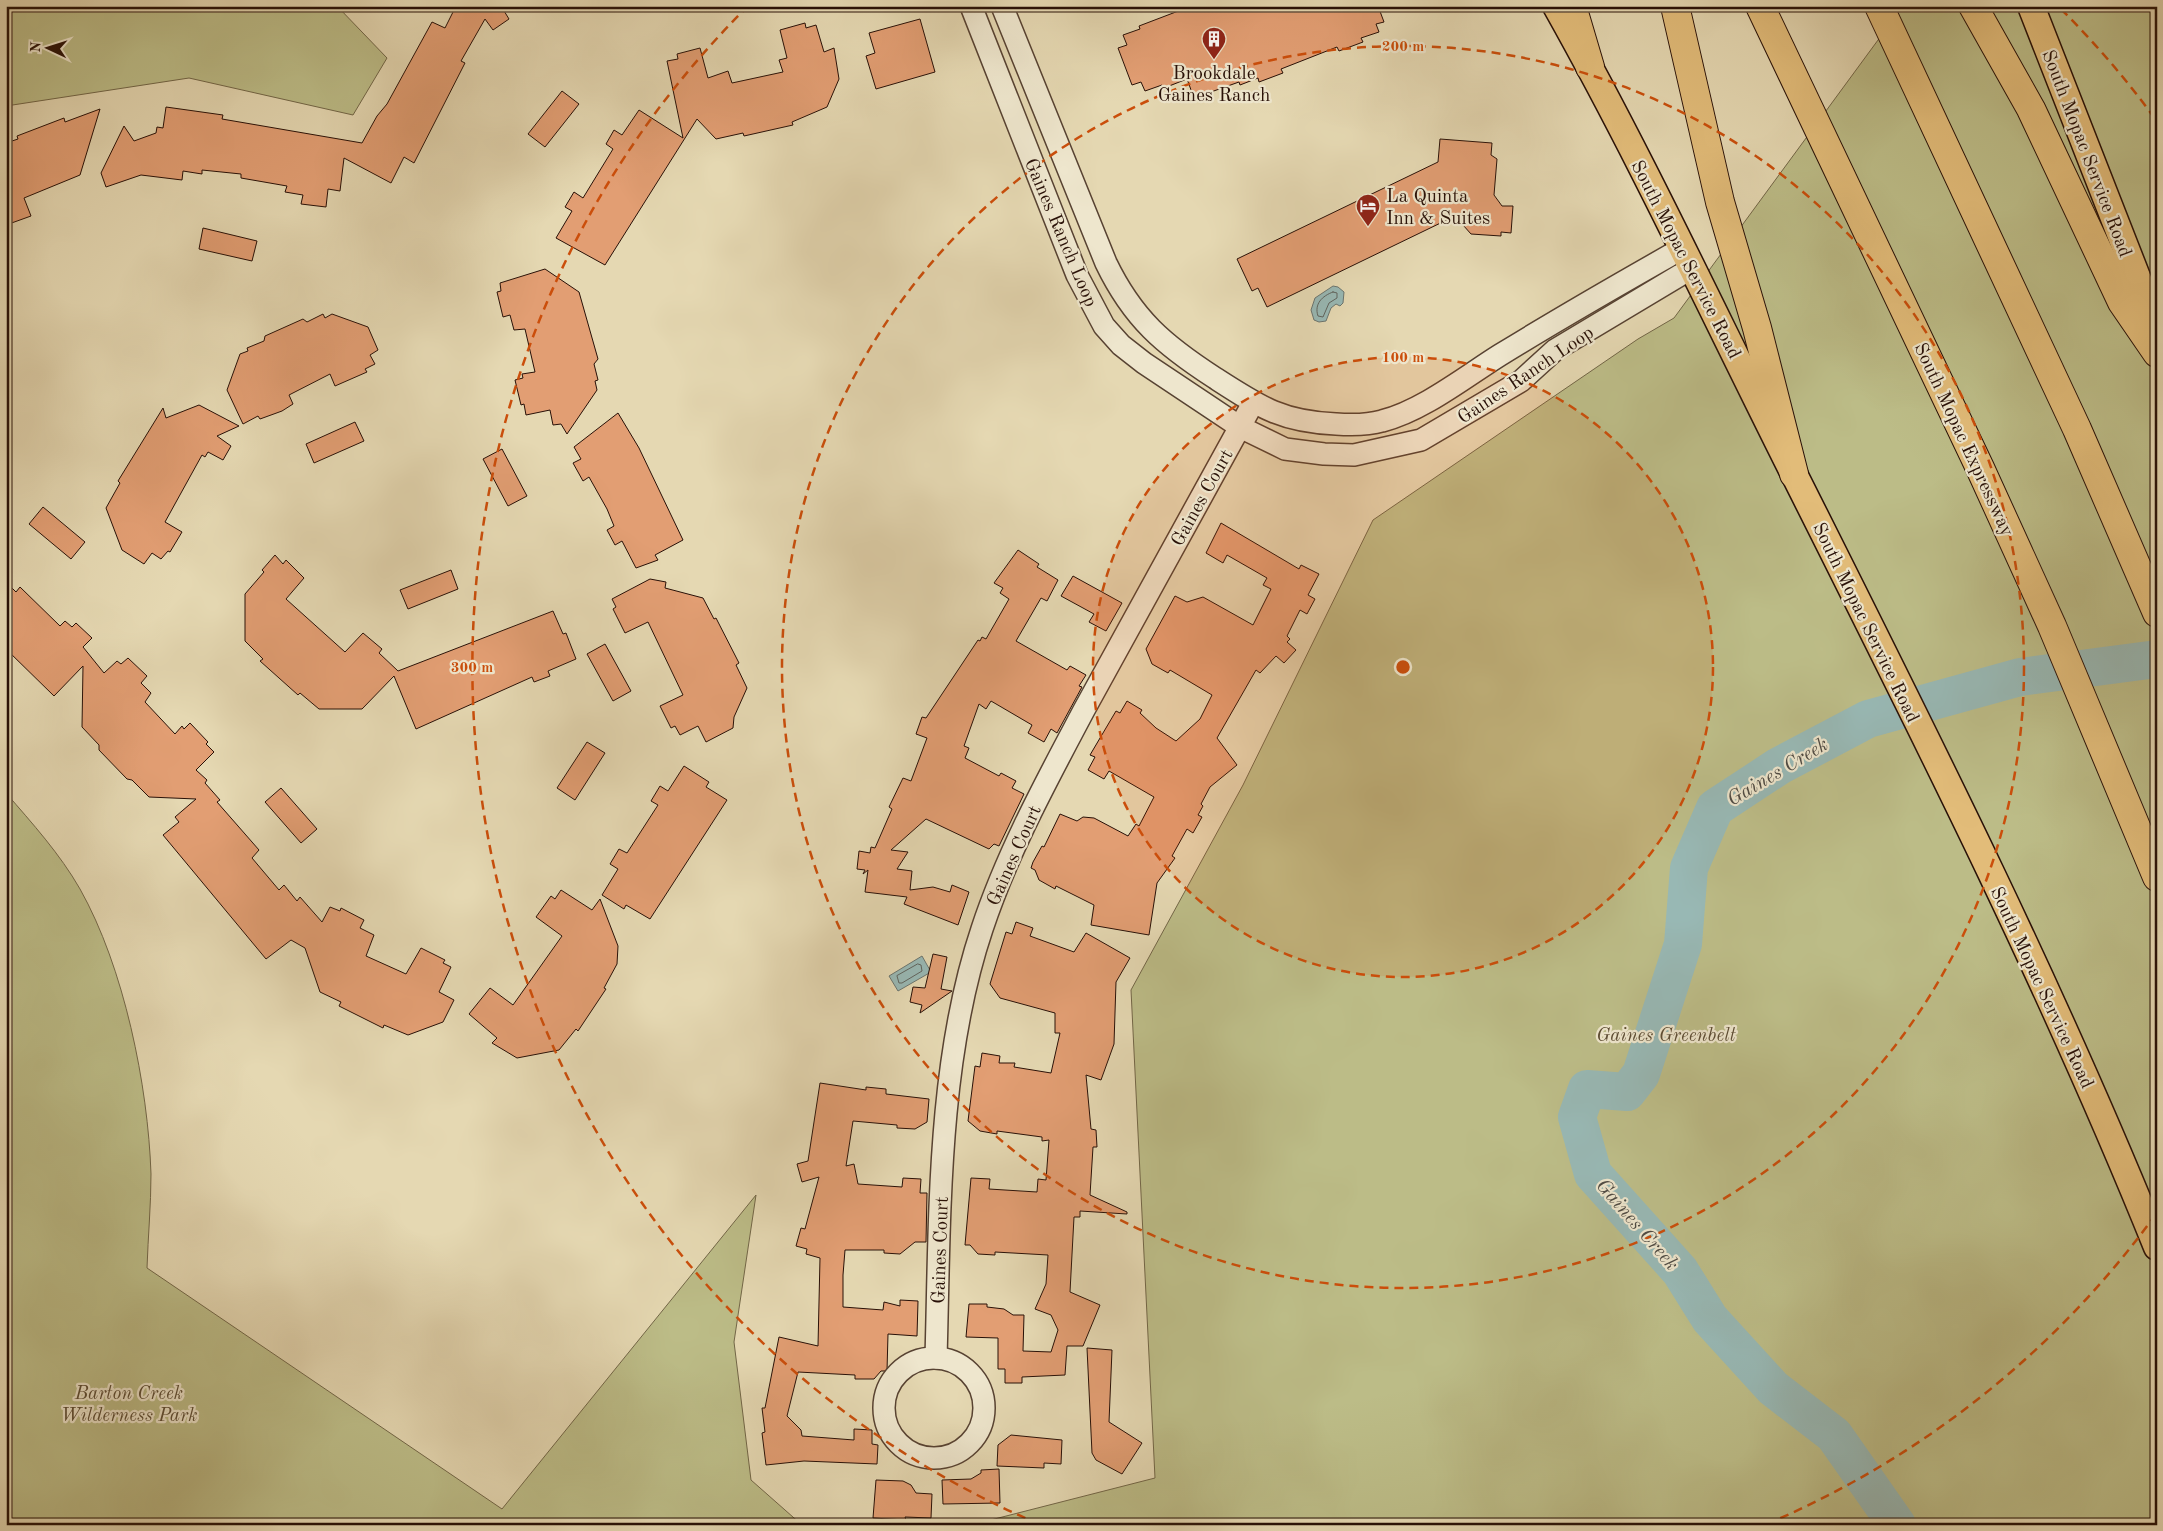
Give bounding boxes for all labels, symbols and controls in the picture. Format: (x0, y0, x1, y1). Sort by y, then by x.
north arrow (22, 22, 72, 72)
building icon: Brookdale Gaines Ranch (1201, 26, 1227, 60)
text: 200 m (1382, 40, 1424, 55)
text: N (29, 41, 43, 53)
street label: South Mopac Service Road (2037, 48, 2134, 260)
place label: Brookdale Gaines Ranch (1158, 65, 1270, 106)
street label: Gaines Ranch Loop (1020, 156, 1100, 310)
street label: South Mopac Service Road (1626, 158, 1743, 363)
place label: La Quinta Inn & Suites (1386, 188, 1490, 229)
hotel icon: La Quinta Inn & Suites (1355, 193, 1381, 227)
street label: Gaines Ranch Loop (1455, 324, 1598, 429)
street label: South Mopac Expressway (1910, 340, 2016, 540)
text: 100 m (1382, 351, 1424, 366)
street label: Gaines Court (1169, 447, 1238, 550)
street label: South Mopac Service Road (1808, 520, 1922, 726)
centre of rings (1394, 658, 1412, 676)
text: 300 m (451, 661, 493, 676)
water label: Gaines Creek (1724, 735, 1832, 811)
street label: Gaines Court (985, 803, 1046, 909)
street label: South Mopac Service Road (1986, 884, 2096, 1092)
park label: Gaines Greenbelt (1596, 1027, 1737, 1046)
water label: Gaines Creek (1592, 1176, 1682, 1275)
street label: Gaines Court (930, 1196, 953, 1304)
park label: Barton Creek Wilderness Park (61, 1385, 197, 1426)

